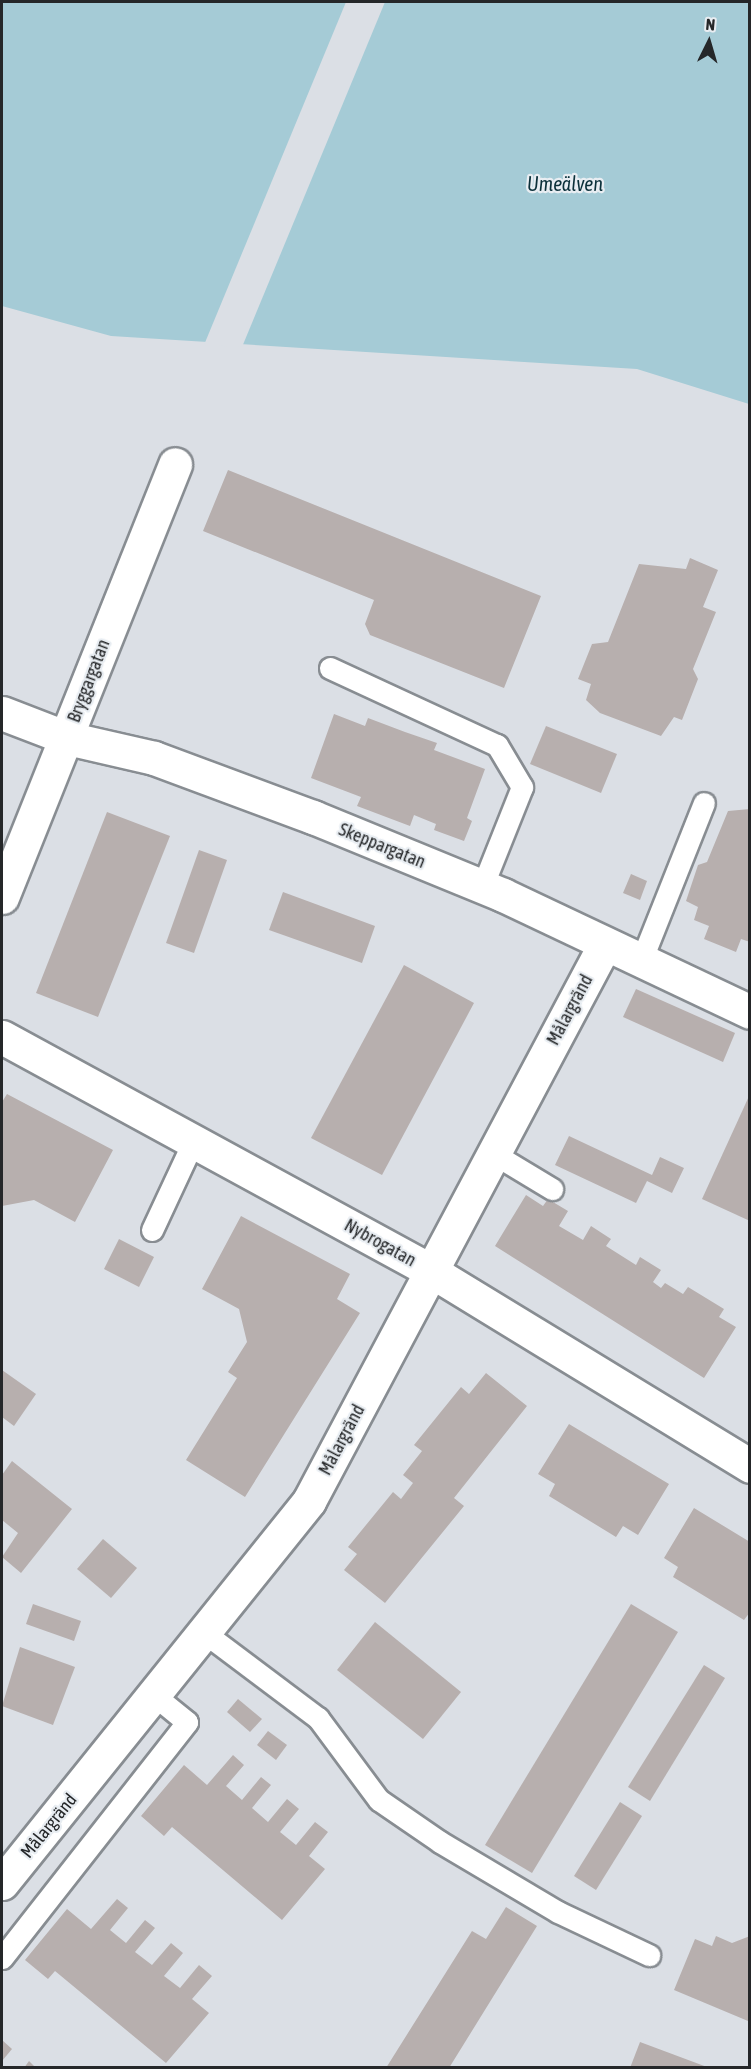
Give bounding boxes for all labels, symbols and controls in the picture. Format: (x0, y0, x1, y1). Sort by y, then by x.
north arrow (679, 12, 739, 72)
text: N (705, 15, 716, 33)
water label: Umeälven (527, 171, 603, 195)
street label: Bryggargatan (63, 636, 115, 726)
street label: Skeppargatan (336, 819, 428, 873)
street label: Målargränd (542, 971, 598, 1049)
street label: Nybrogatan (340, 1215, 420, 1271)
street label: Målargränd (314, 1401, 370, 1479)
street label: Målargränd (16, 1789, 82, 1863)

